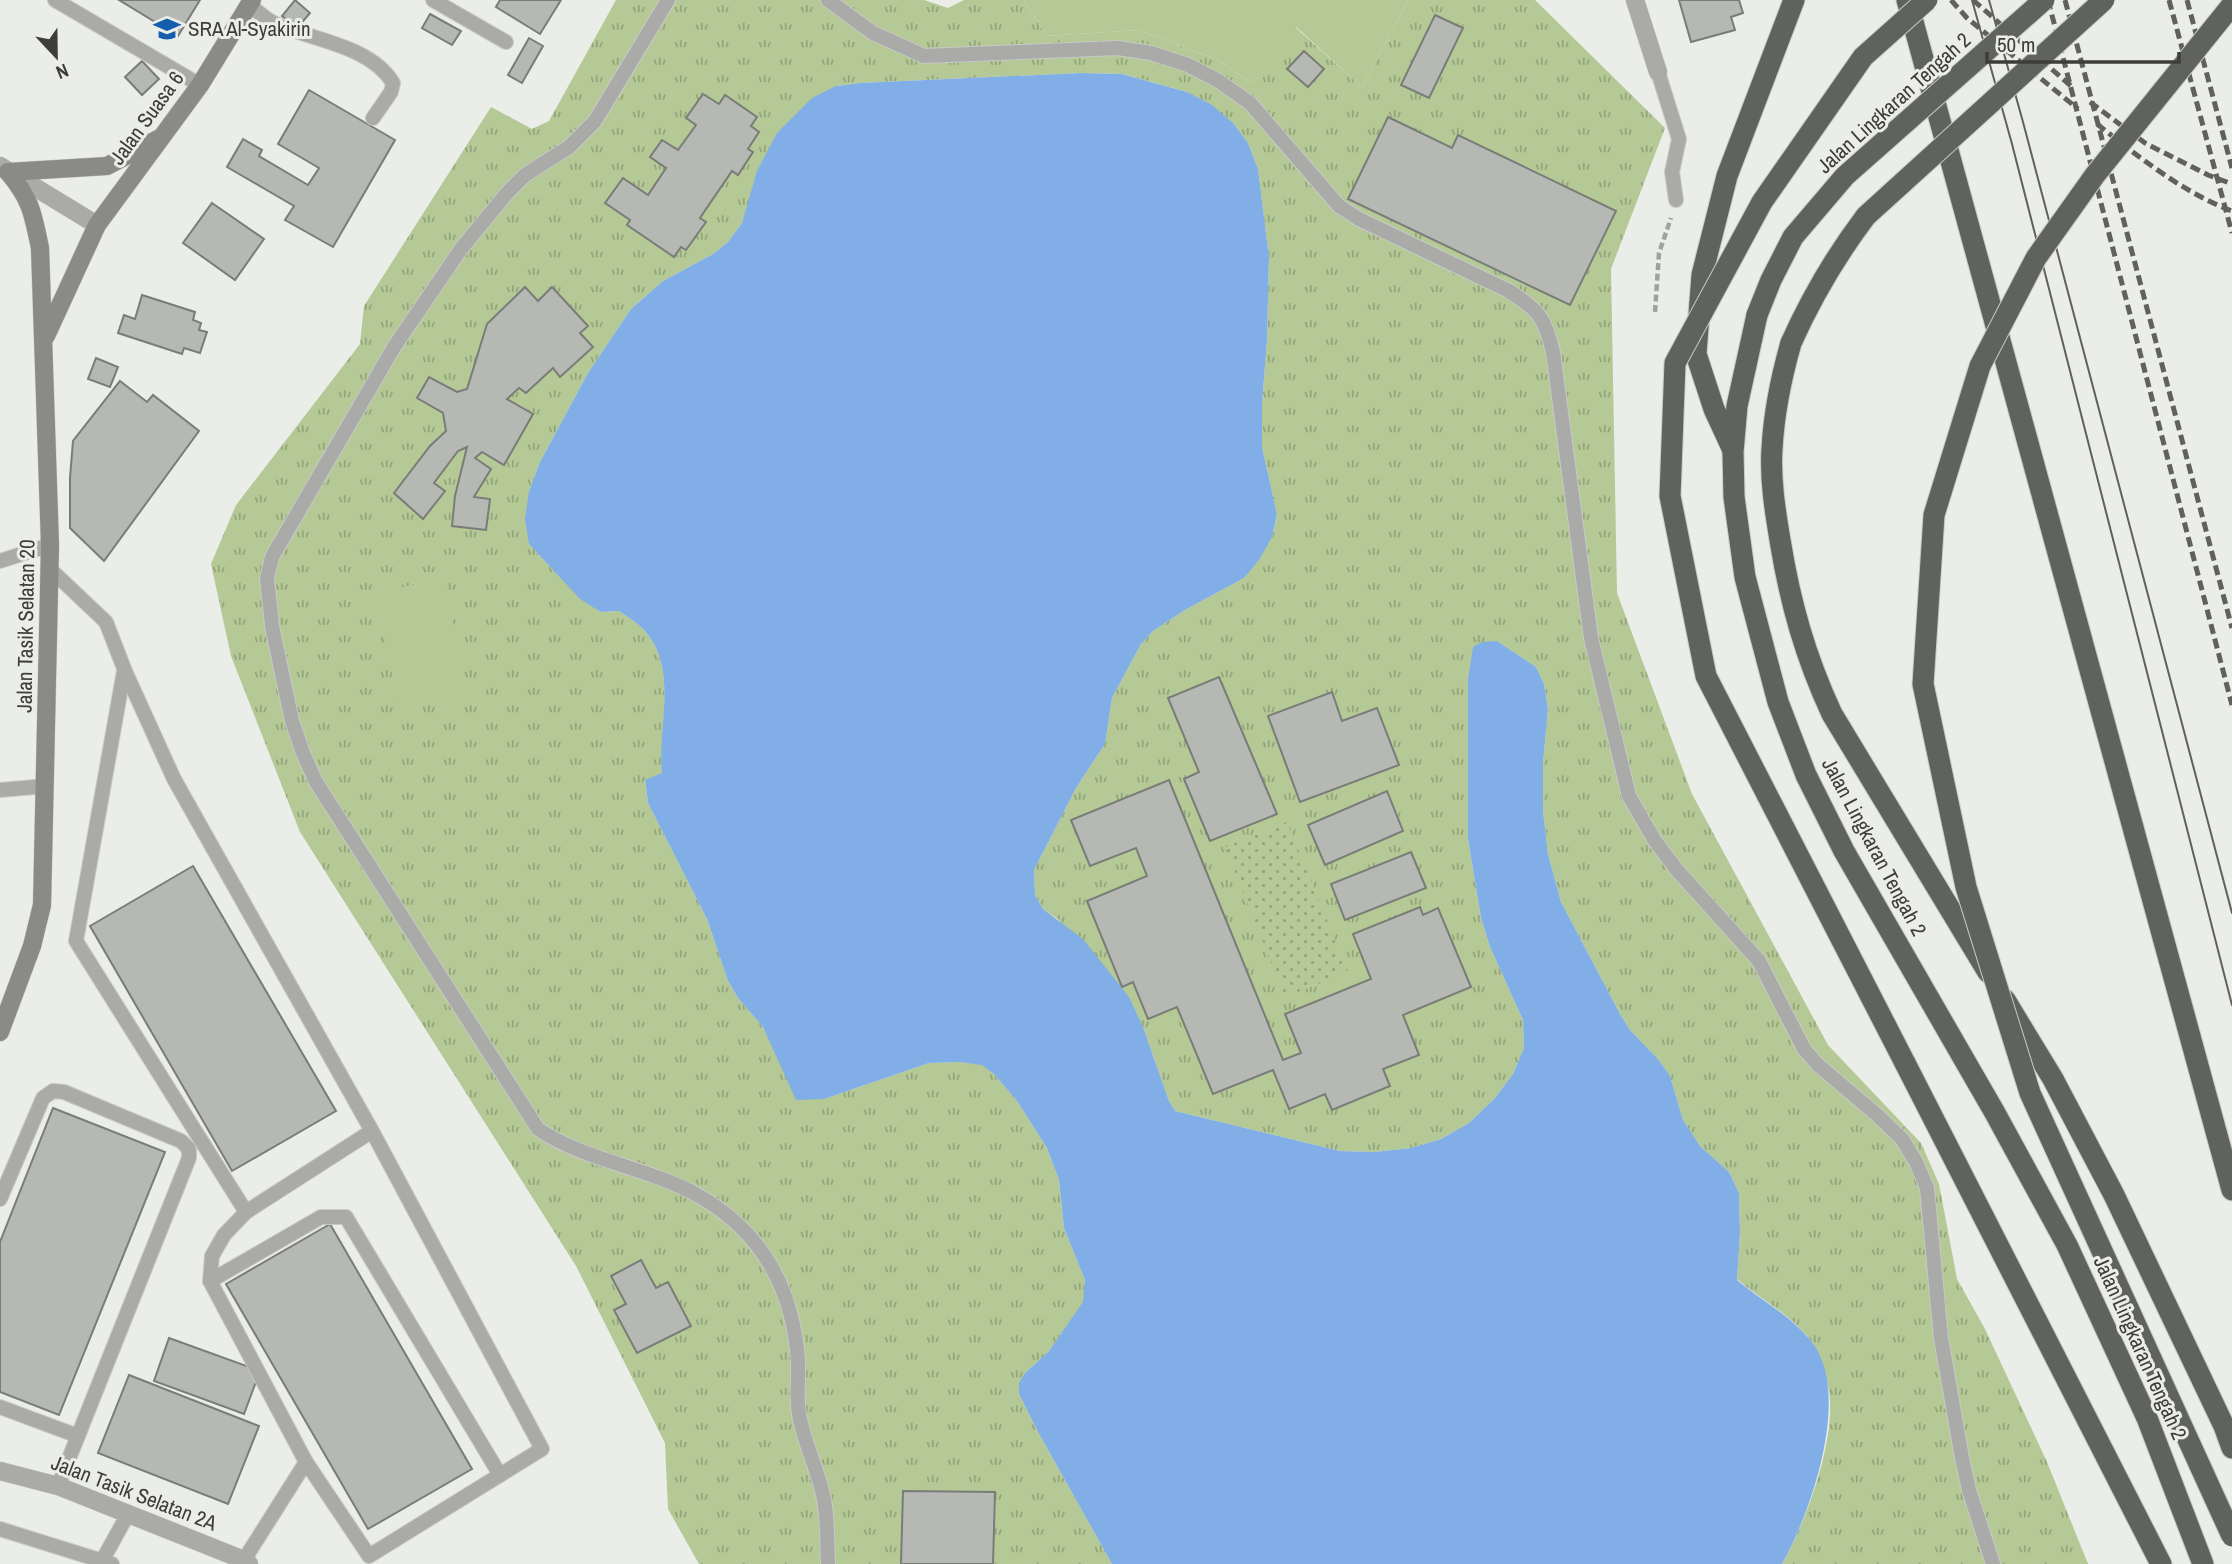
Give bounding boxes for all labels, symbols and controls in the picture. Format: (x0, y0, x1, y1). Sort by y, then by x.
school or university icon: SRA Al-Syakirin (152, 14, 182, 44)
place label: SRA Al-Syakirin (188, 14, 311, 43)
north arrow (21, 21, 91, 91)
scale bar (1987, 21, 2180, 65)
street label: Jalan Lingkaran Tengah 2 (1810, 26, 1977, 180)
text: 50 m (1997, 30, 2035, 59)
text: N (52, 58, 72, 86)
street label: Jalan Suasa 6 (103, 65, 190, 170)
street label: Jalan Tasik Selatan 20 (9, 539, 42, 713)
street label: Jalan Lingkaran Tengah 2 (1815, 753, 1934, 941)
street label: Jalan Lingkaran Tengah 2 (2087, 1252, 2194, 1444)
street label: Jalan Tasik Selatan 2A (47, 1448, 222, 1538)

